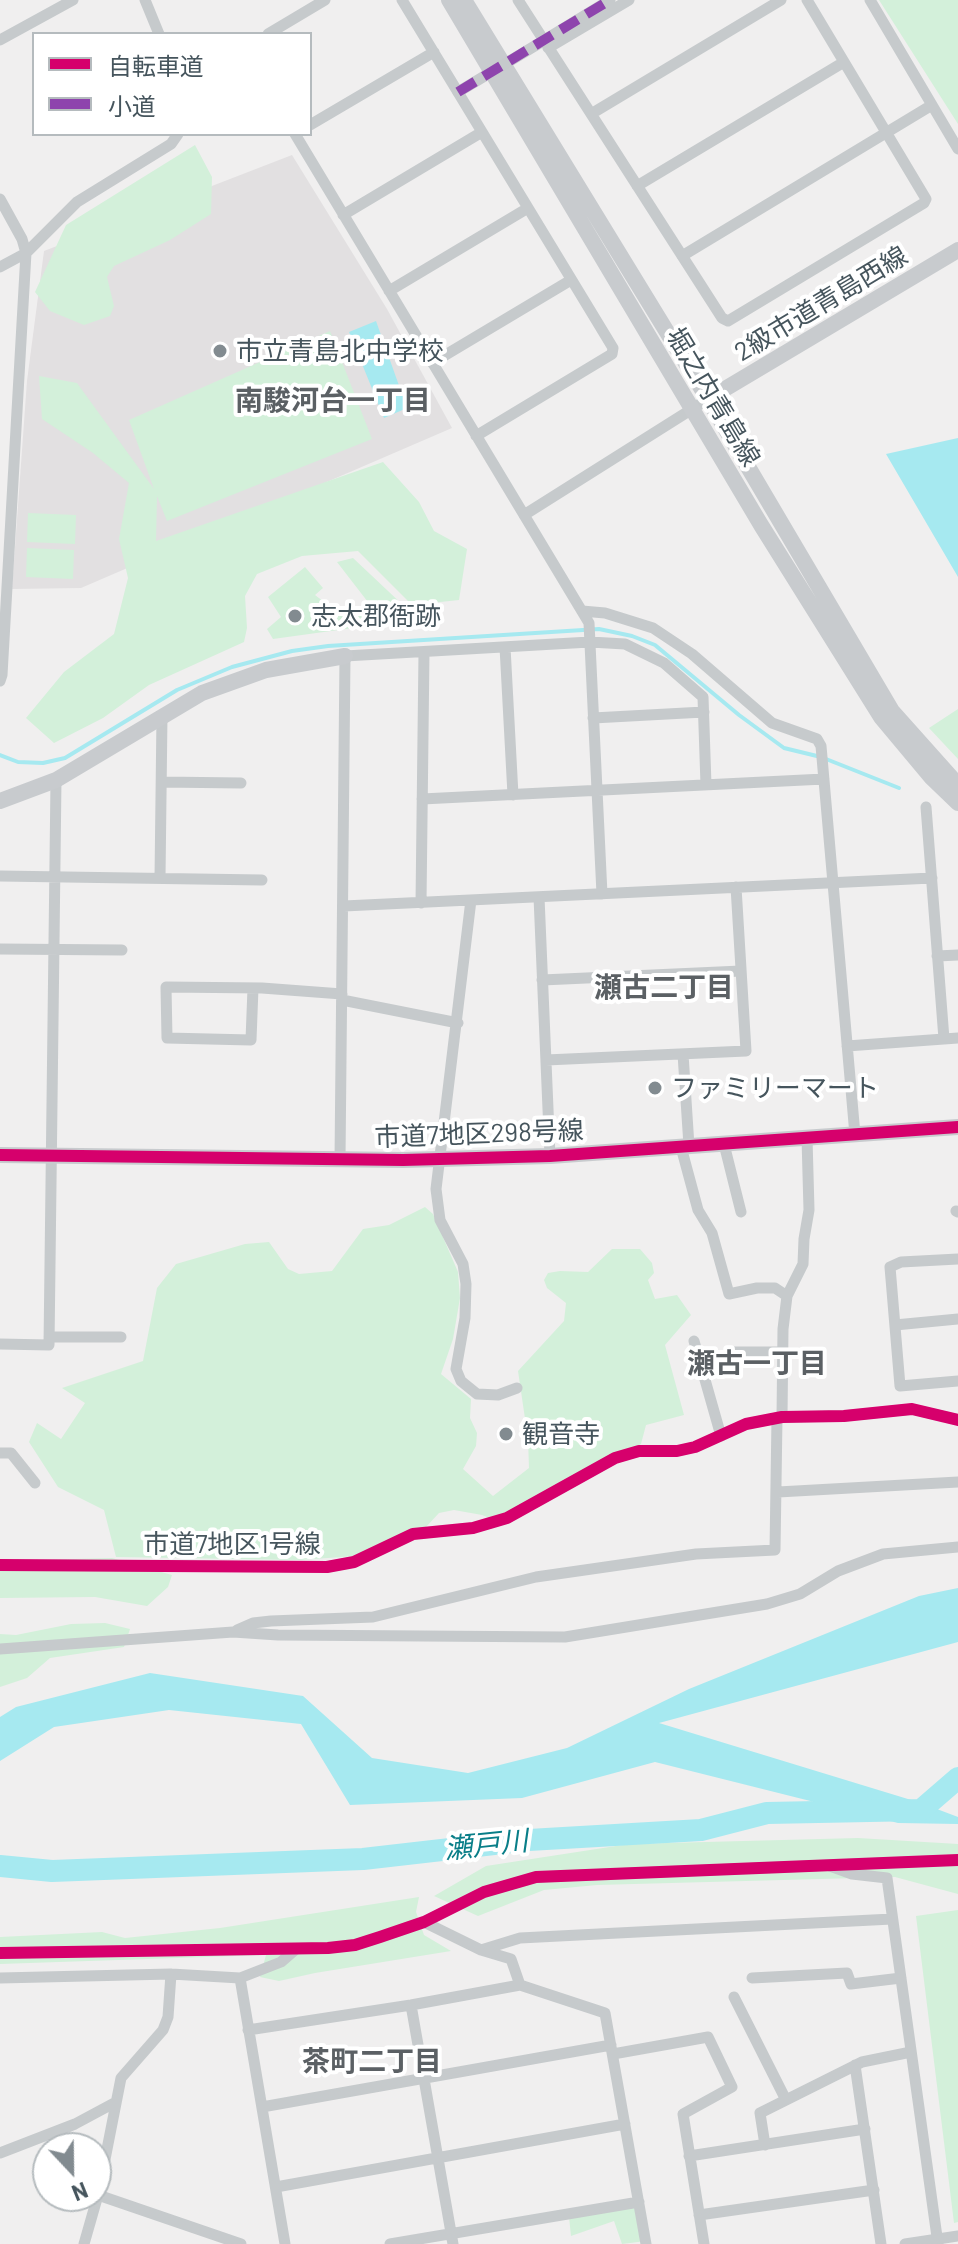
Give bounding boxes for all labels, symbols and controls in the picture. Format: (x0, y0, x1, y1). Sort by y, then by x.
legend (32, 32, 312, 136)
text: 自転車道 (108, 51, 204, 80)
text: 小道 (108, 91, 156, 120)
street label: 2級市道青島西線 (729, 240, 913, 368)
street label: 堀之内青島線 (659, 322, 767, 472)
place label: 市立青島北中学校 (236, 335, 444, 367)
marker: 市立青島北中学校 (211, 342, 229, 360)
district label: 南駿河台一丁目 (235, 384, 431, 418)
place label: 志太郡衙跡 (311, 600, 441, 632)
marker: 志太郡衙跡 (286, 607, 304, 625)
district label: 瀬古二丁目 (594, 971, 734, 1005)
place label: ファミリーマート (671, 1072, 879, 1104)
marker: ファミリーマート (646, 1079, 664, 1097)
street label: 市道7地区298号線 (374, 1115, 584, 1153)
district label: 瀬古一丁目 (687, 1347, 827, 1381)
place label: 観音寺 (522, 1418, 600, 1450)
marker: 観音寺 (497, 1425, 515, 1443)
street label: 市道7地区1号線 (143, 1528, 321, 1560)
water label: 瀬戸川 (442, 1824, 530, 1866)
district label: 茶町二丁目 (302, 2045, 442, 2079)
north arrow (32, 2132, 112, 2212)
text: N (69, 2178, 92, 2207)

